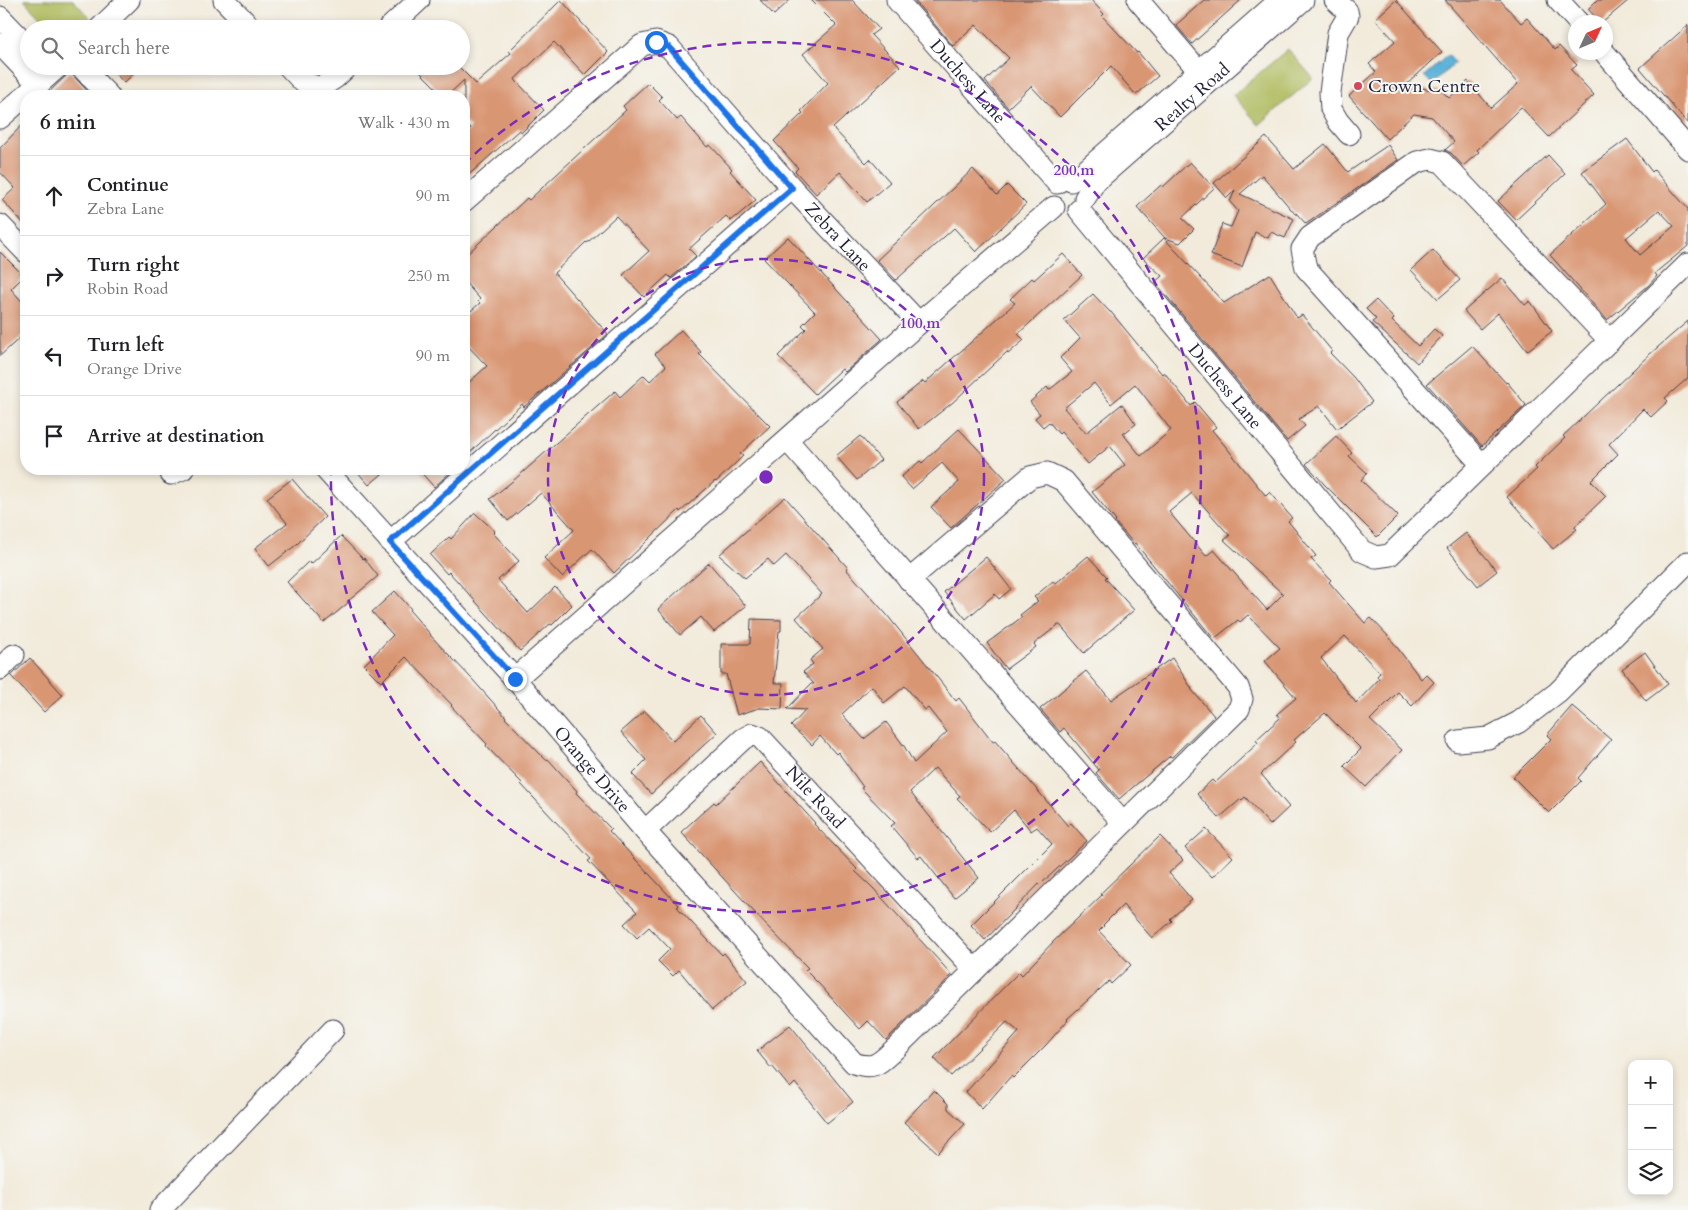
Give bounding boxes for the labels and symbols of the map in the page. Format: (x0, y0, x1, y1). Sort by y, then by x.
north arrow (1568, 15, 1613, 60)
route start (645, 31, 668, 54)
street label: Duchess Lane (924, 34, 1012, 129)
street label: Realty Road (1149, 57, 1236, 137)
place label: Crown Centre (1368, 74, 1480, 99)
marker: Crown Centre (1352, 80, 1364, 92)
text: 200 m (1054, 160, 1095, 180)
street label: Zebra Lane (799, 197, 876, 277)
text: 100 m (900, 313, 941, 333)
street label: Duchess Lane (1182, 338, 1268, 435)
centre of rings (757, 468, 775, 486)
route end (504, 668, 527, 691)
street label: Orange Drive (548, 721, 636, 818)
street label: Nile Road (780, 760, 851, 835)

